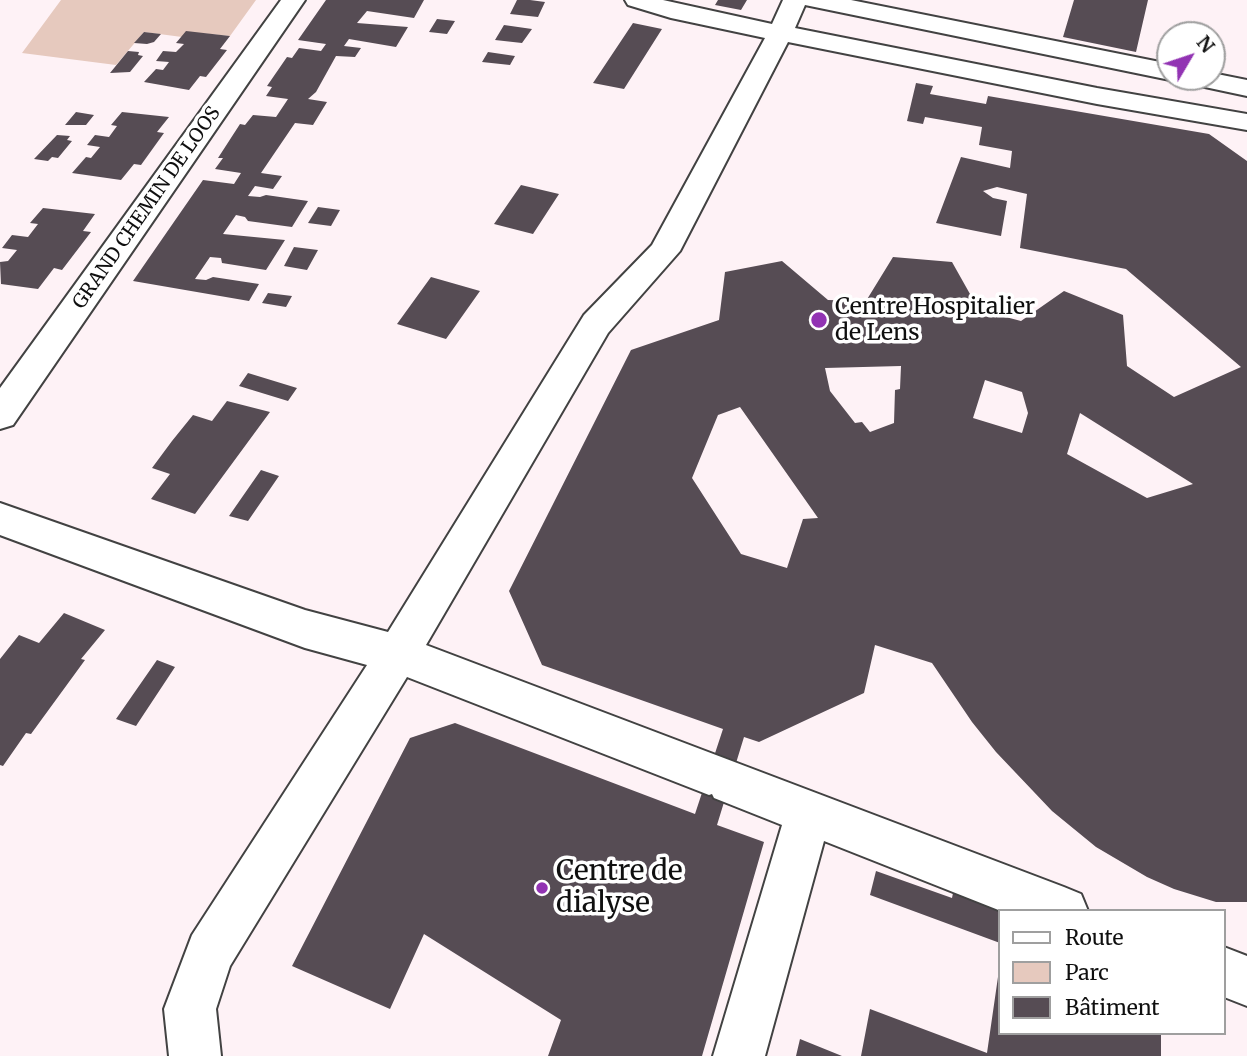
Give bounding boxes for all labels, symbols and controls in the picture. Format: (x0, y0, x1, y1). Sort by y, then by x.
north arrow (1156, 21, 1226, 91)
text: N (1192, 31, 1220, 57)
street label: GRAND CHEMIN DE LOOS (68, 103, 226, 313)
place label: Centre Hospitalier de Lens (835, 293, 1035, 347)
marker: Centre Hospitalier de Lens (809, 310, 829, 330)
place label: Centre de dialyse (556, 855, 683, 921)
marker: Centre de dialyse (534, 880, 550, 896)
legend (998, 909, 1226, 1035)
text: Route (1065, 924, 1123, 951)
text: Parc (1065, 959, 1109, 986)
text: Bâtiment (1065, 994, 1159, 1021)

